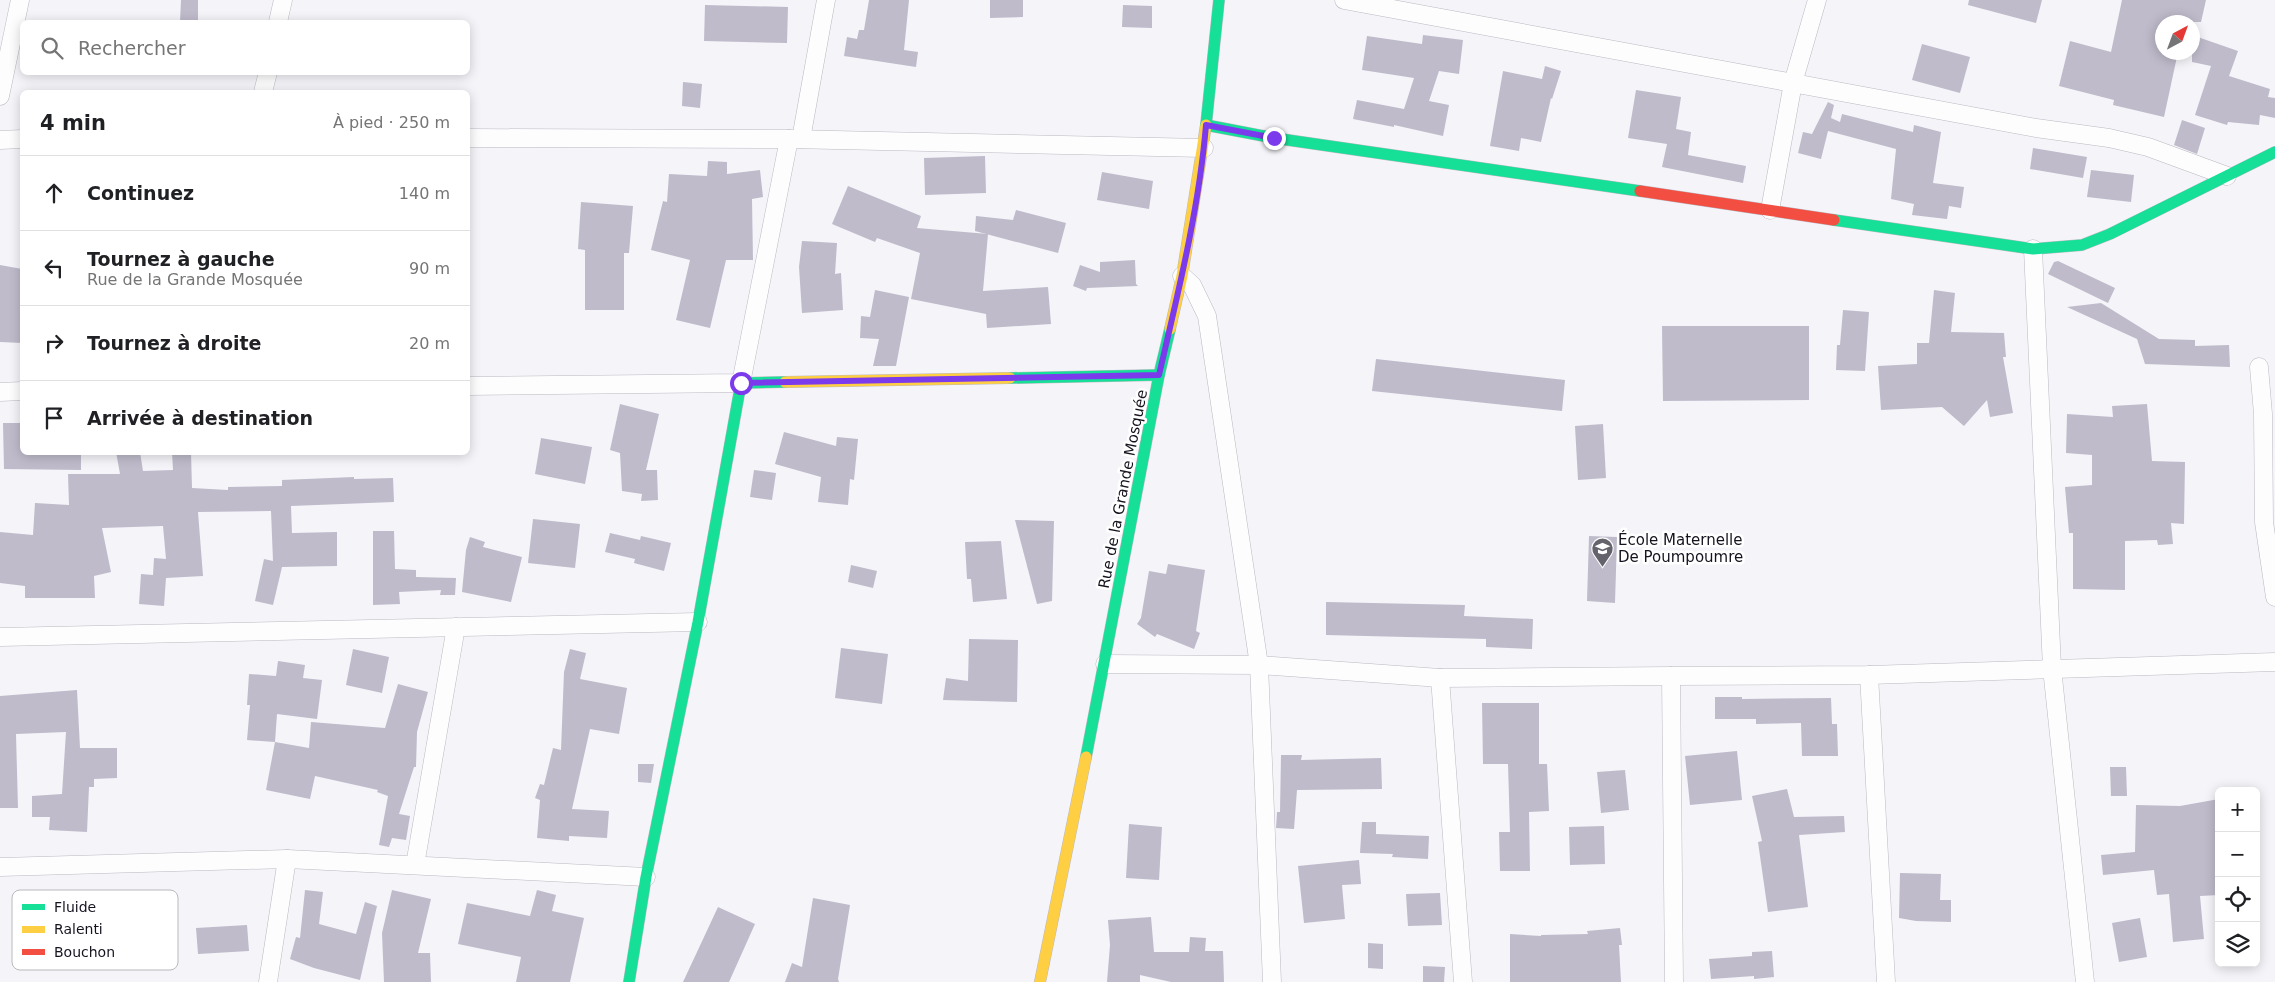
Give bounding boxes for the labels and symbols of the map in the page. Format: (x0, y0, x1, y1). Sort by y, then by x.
north arrow (2155, 15, 2200, 60)
route end (1263, 127, 1286, 150)
route start (730, 372, 753, 395)
street label: Rue de la Grande Mosquée (1095, 388, 1151, 590)
place label: École Maternelle De Poumpoumre (1618, 530, 1743, 566)
school or university icon: École Maternelle De Poumpoumre (1590, 537, 1614, 568)
legend (12, 890, 178, 970)
text: Fluide (54, 899, 96, 915)
text: Ralenti (54, 921, 103, 937)
text: Bouchon (54, 944, 115, 960)

